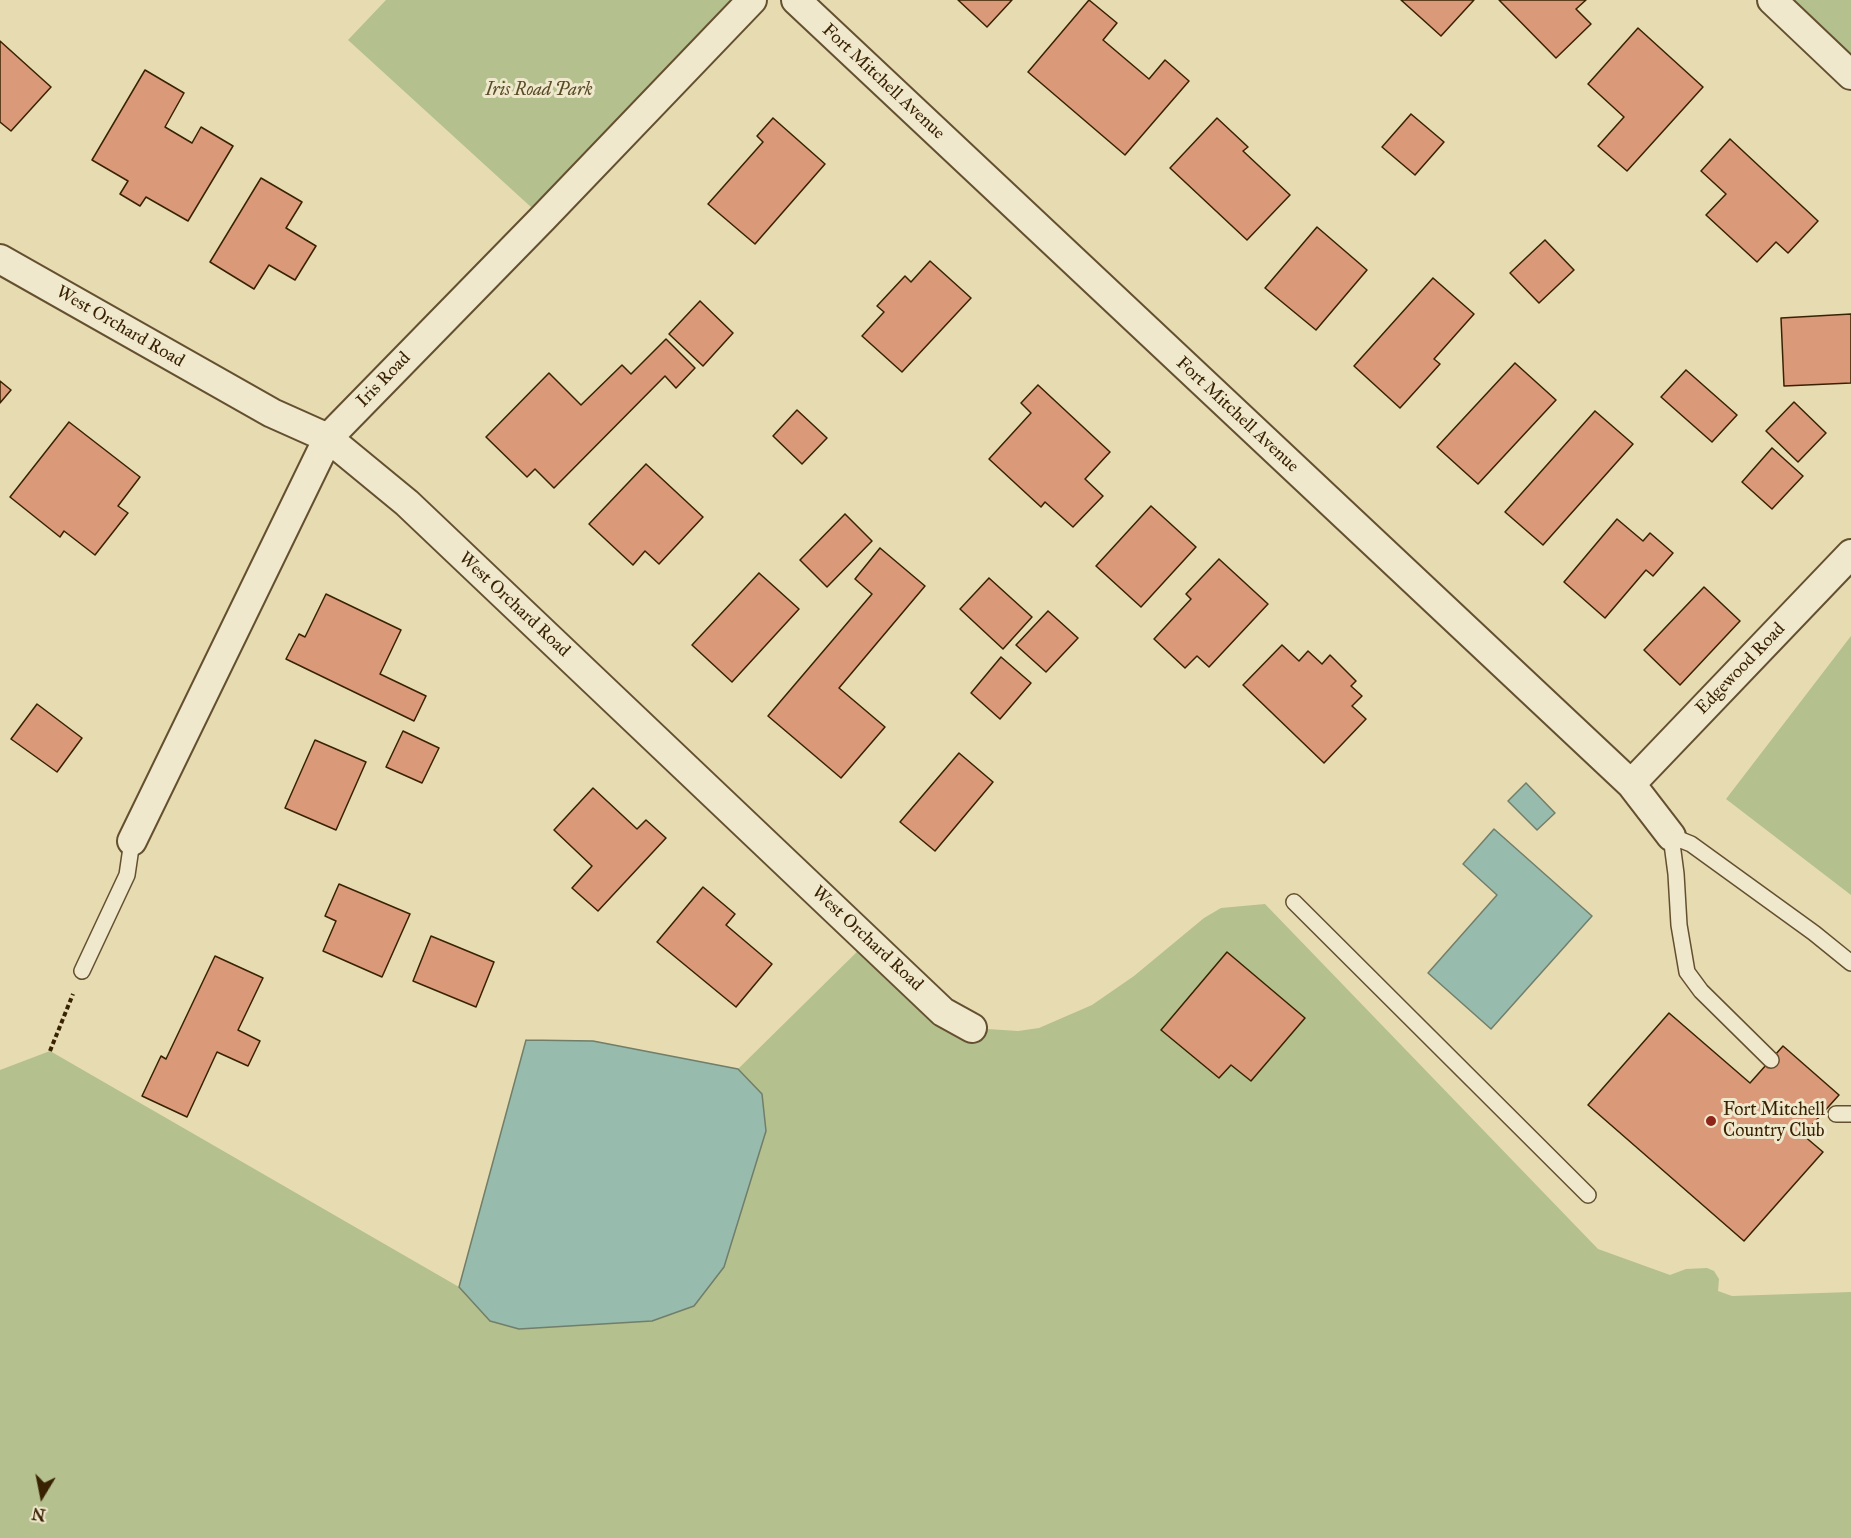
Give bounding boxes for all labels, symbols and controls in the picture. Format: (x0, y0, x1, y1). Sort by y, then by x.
street label: Fort Mitchell Avenue (817, 20, 949, 144)
park label: Iris Road Park (486, 80, 592, 102)
street label: West Orchard Road (52, 282, 188, 372)
street label: Iris Road (353, 348, 415, 412)
street label: Fort Mitchell Avenue (1171, 353, 1303, 477)
street label: West Orchard Road (454, 548, 574, 662)
street label: Edgewood Road (1692, 619, 1790, 719)
street label: West Orchard Road (807, 882, 927, 996)
place label: Fort Mitchell Country Club (1723, 1100, 1825, 1142)
marker: Fort Mitchell Country Club (1704, 1114, 1718, 1128)
north arrow (12, 1466, 72, 1526)
text: N (30, 1504, 47, 1525)

